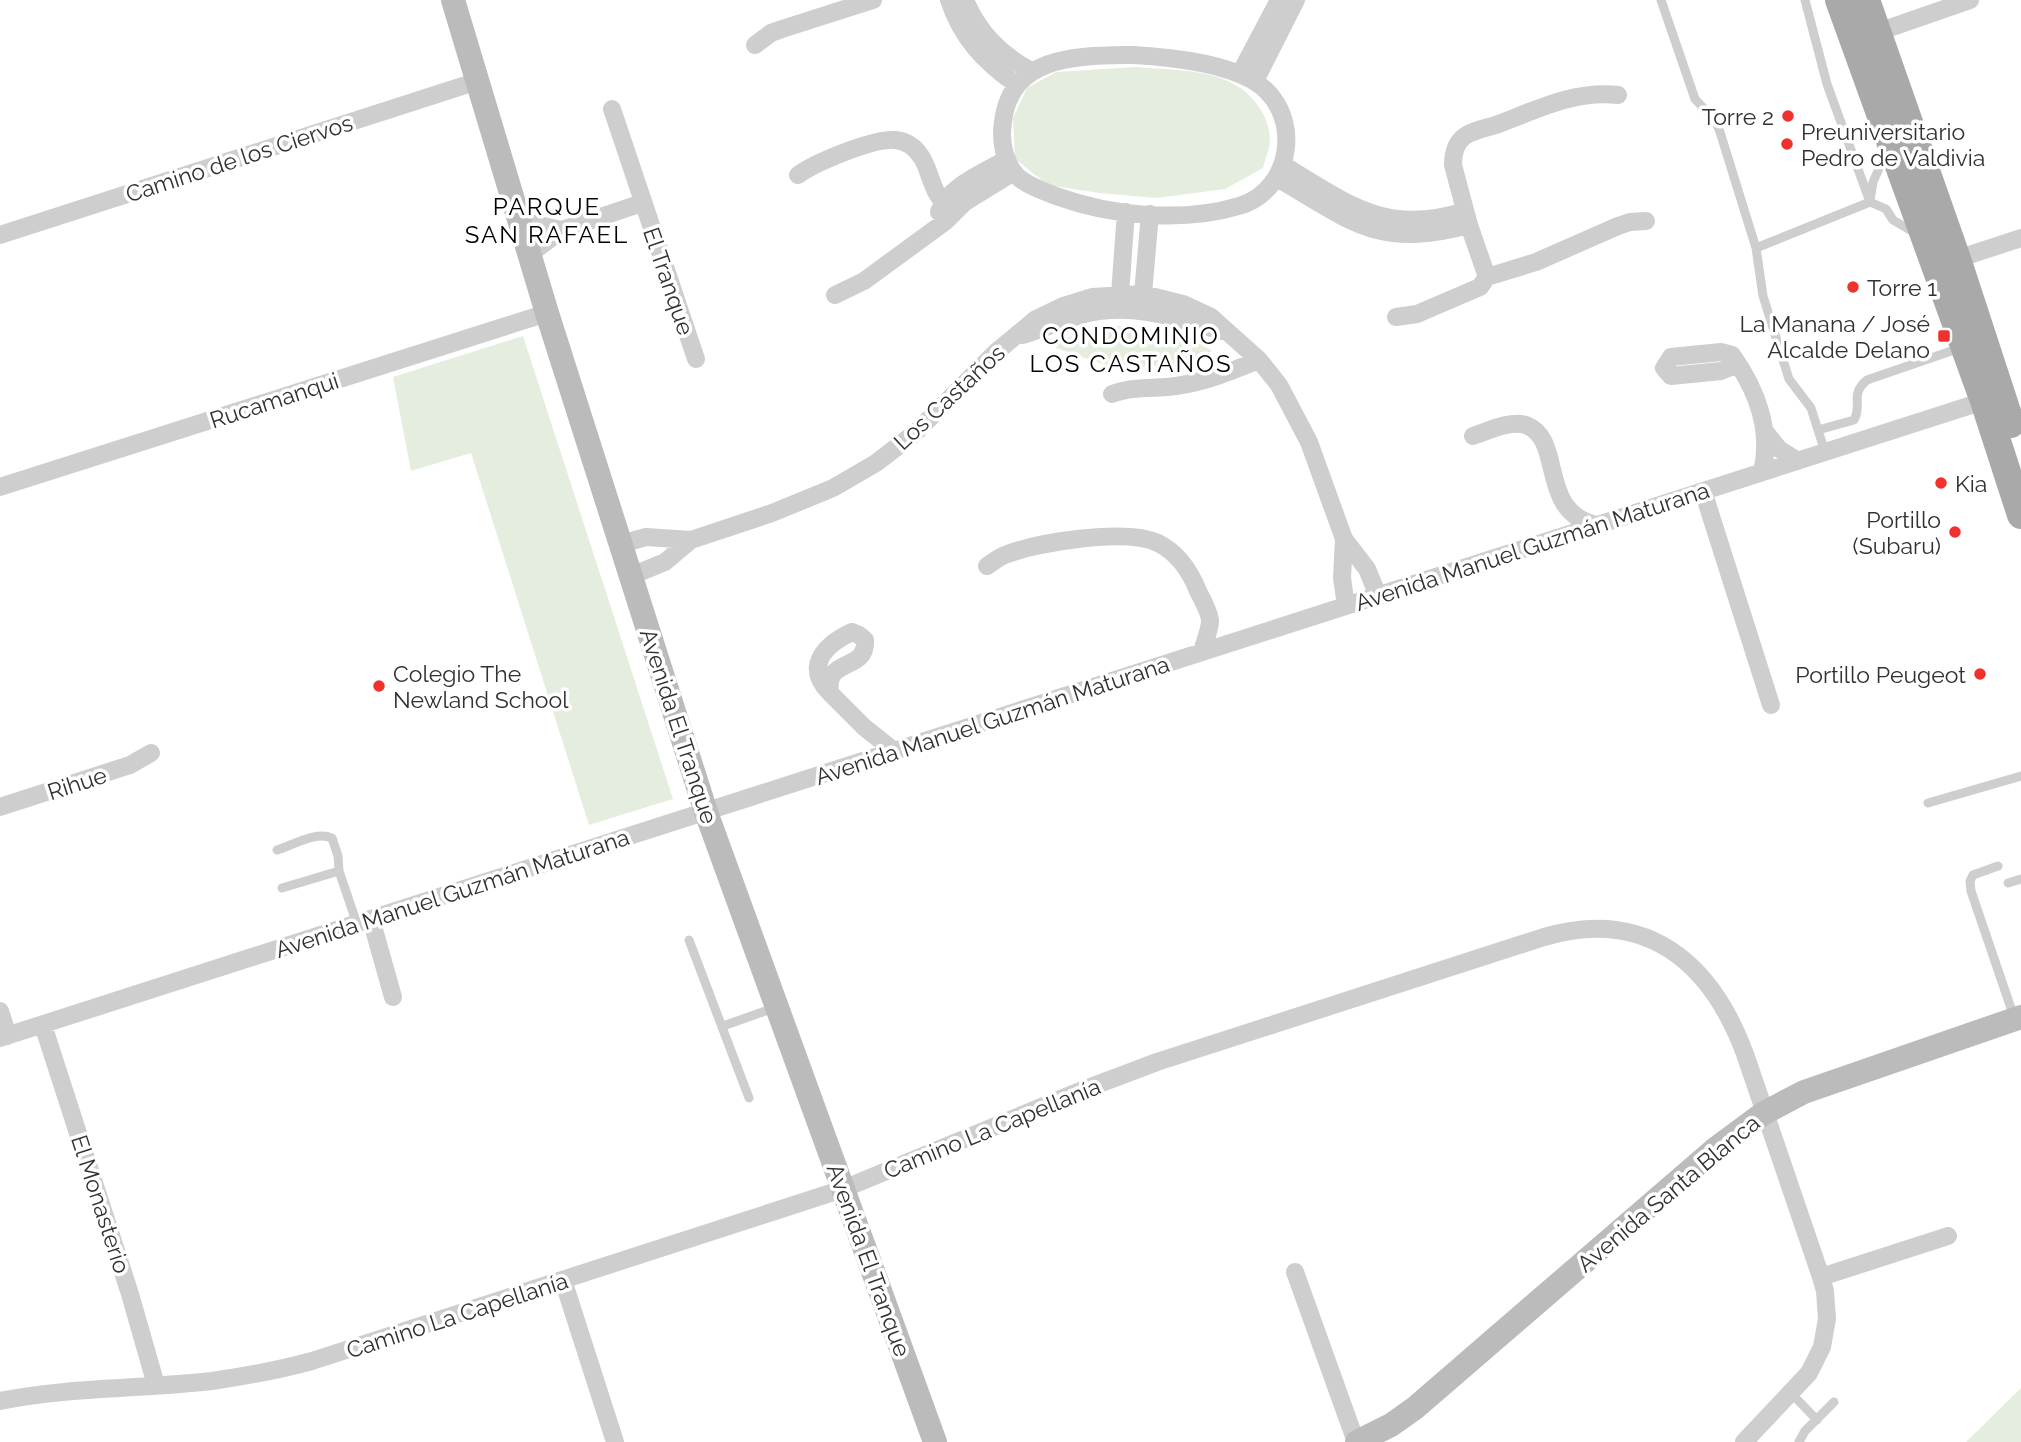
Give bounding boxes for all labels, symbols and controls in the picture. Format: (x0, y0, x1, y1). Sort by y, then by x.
place label: Torre 2 (1702, 103, 1774, 130)
marker: Torre 2 (1780, 108, 1796, 124)
street label: Camino de los Ciervos (122, 109, 356, 207)
place label: Preuniversitario Pedro de Valdivia (1801, 118, 1985, 171)
marker: Preuniversitario Pedro de Valdivia (1779, 136, 1795, 152)
district label: PARQUE SAN RAFAEL (465, 192, 629, 249)
street label: El Tranque (638, 224, 700, 338)
place label: Torre 1 (1867, 274, 1937, 301)
marker: Torre 1 (1845, 279, 1861, 295)
place label: La Manana / José Alcalde Delano (1740, 310, 1930, 363)
district label: CONDOMINIO LOS CASTAÑOS (1029, 321, 1233, 378)
marker: La Manana / José Alcalde Delano (1936, 328, 1952, 344)
street label: Los Castaños (888, 339, 1010, 455)
street label: Rucamanqui (206, 367, 342, 433)
place label: Kia (1955, 470, 1987, 497)
marker: Kia (1933, 475, 1949, 491)
street label: Avenida Manuel Guzmán Maturana (1352, 476, 1712, 616)
place label: Portillo (Subaru) (1853, 506, 1941, 559)
marker: Portillo (Subaru) (1947, 524, 1963, 540)
street label: Avenida El Tranque (635, 625, 723, 827)
street label: Avenida Manuel Guzmán Maturana (812, 650, 1172, 790)
place label: Colegio The Newland School (393, 660, 569, 713)
place label: Portillo Peugeot (1795, 661, 1966, 688)
marker: Portillo Peugeot (1972, 666, 1988, 682)
marker: Colegio The Newland School (371, 678, 387, 694)
street label: Rihue (44, 761, 110, 805)
street label: Avenida Manuel Guzmán Maturana (272, 823, 632, 963)
street label: Camino La Capellanía (880, 1072, 1104, 1184)
street label: Avenida Santa Blanca (1571, 1109, 1765, 1277)
street label: El Monasterio (66, 1131, 136, 1277)
street label: Avenida El Tranque (822, 1160, 916, 1360)
street label: Camino La Capellanía (343, 1266, 571, 1364)

